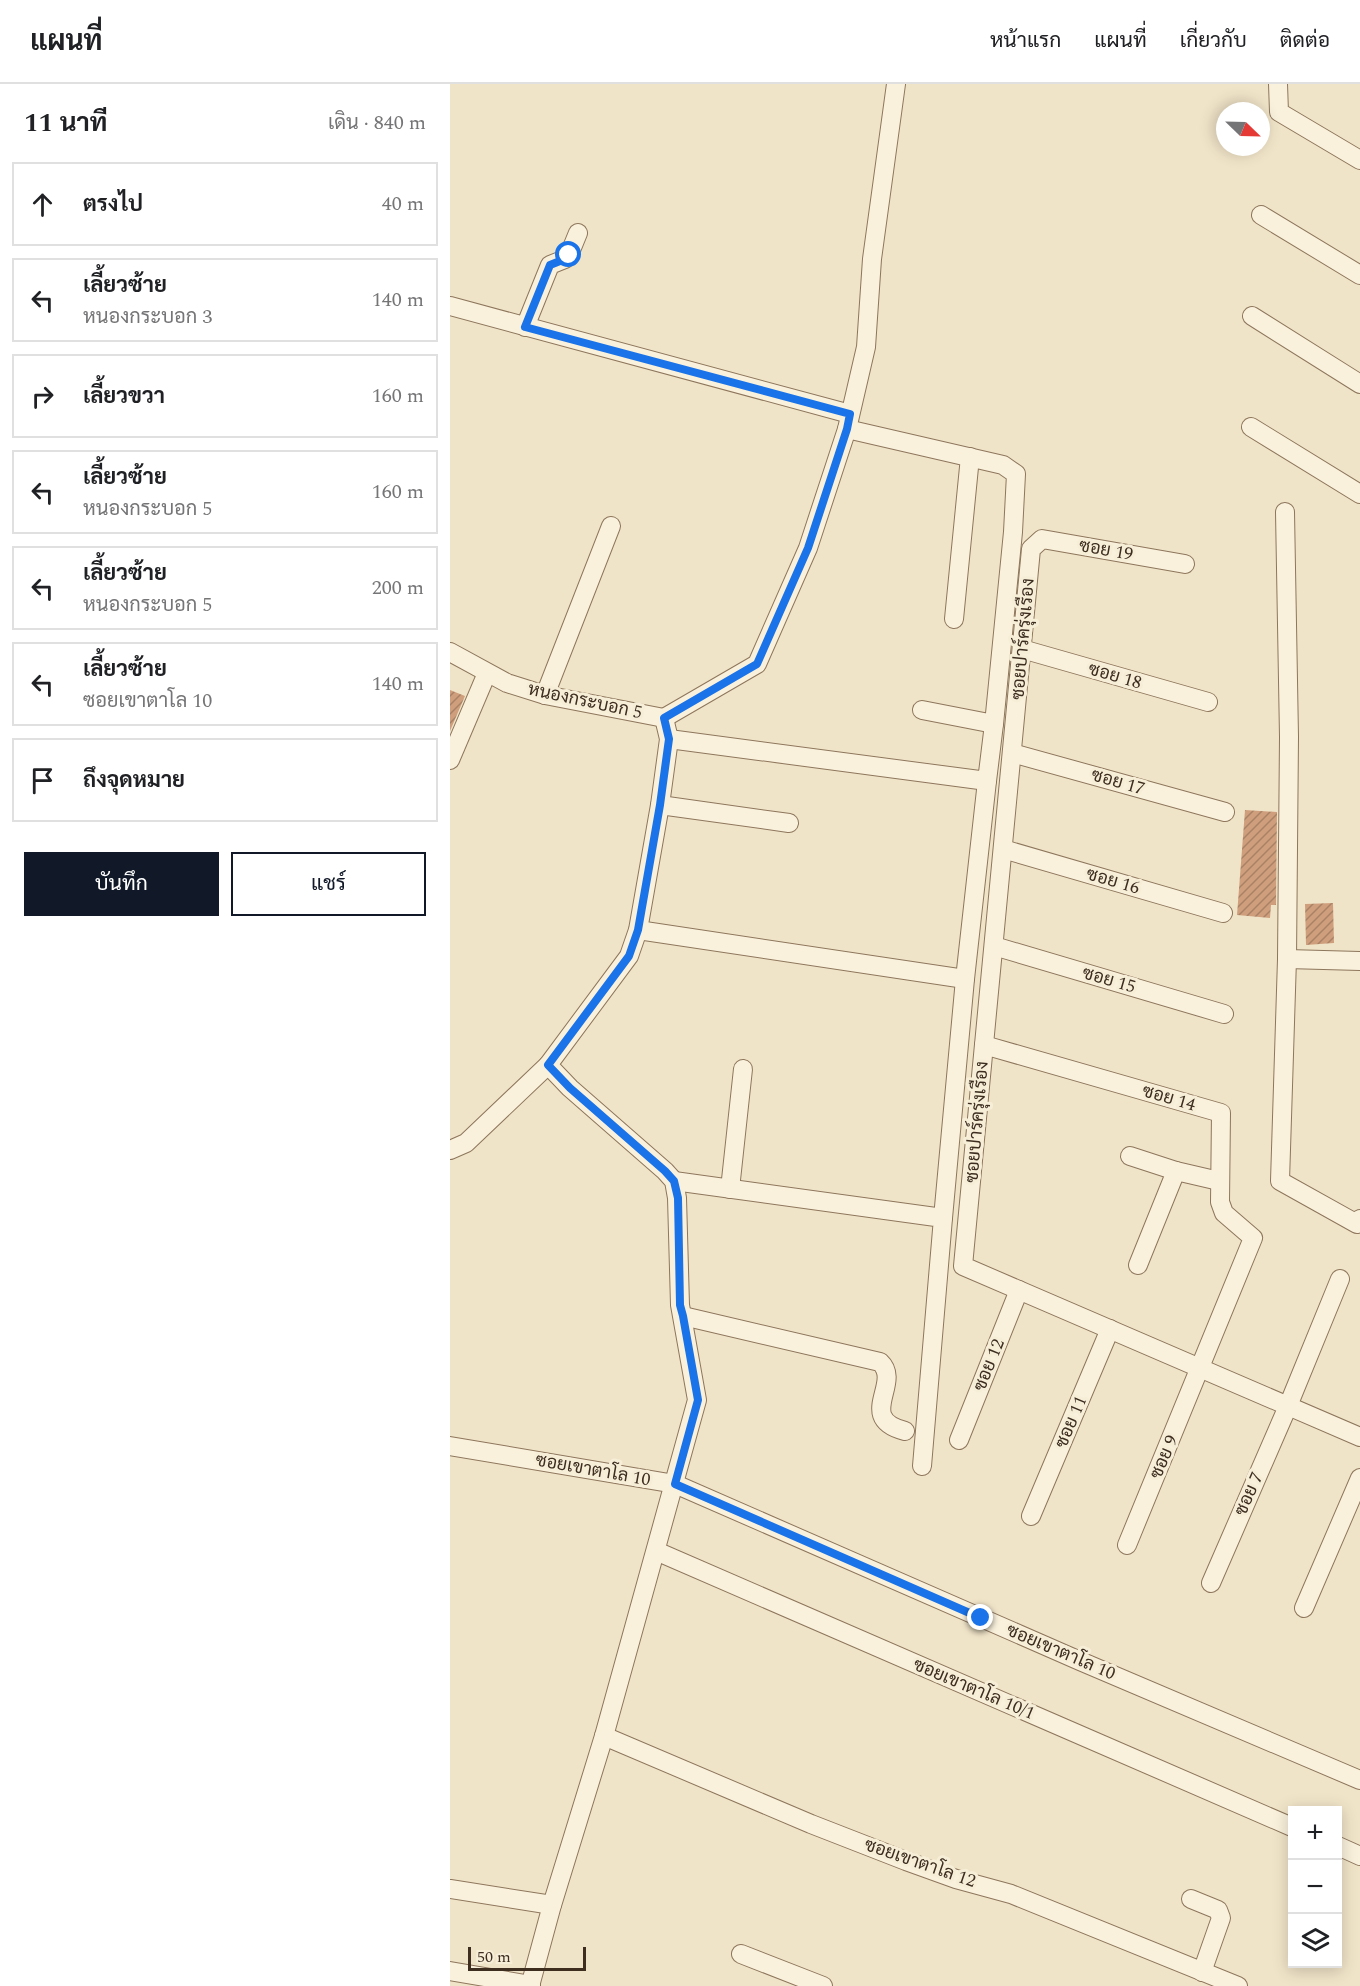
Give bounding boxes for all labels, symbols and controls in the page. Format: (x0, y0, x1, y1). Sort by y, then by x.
text: แผนที่ (30, 20, 103, 63)
text: หน้าแรก (990, 25, 1061, 57)
text: แผนที่ (1094, 25, 1147, 57)
text: เกี่ยวกับ (1180, 25, 1247, 57)
text: ติดต่อ (1280, 25, 1330, 57)
north arrow (1216, 102, 1270, 156)
text: 11 นาที (24, 103, 107, 143)
text: เดิน · 840 m (328, 108, 426, 138)
icon: ahead (26, 188, 59, 221)
text: ตรงไป (83, 188, 143, 221)
text: 40 m (382, 189, 424, 219)
route start (555, 241, 581, 267)
text: เลี้ยวซ้าย (83, 269, 167, 302)
icon: left (26, 284, 59, 317)
text: 140 m (372, 285, 424, 315)
text: หนองกระบอก 3 (83, 302, 212, 332)
icon: right (26, 380, 59, 413)
text: เลี้ยวขวา (83, 380, 165, 413)
text: 160 m (372, 381, 424, 411)
text: เลี้ยวซ้าย (83, 461, 167, 494)
icon: left (26, 476, 59, 509)
text: 160 m (372, 477, 424, 507)
text: หนองกระบอก 5 (83, 494, 212, 524)
street label: ซอย 19 (1077, 532, 1135, 568)
text: เลี้ยวซ้าย (83, 557, 167, 590)
icon: left (26, 572, 59, 605)
text: 200 m (372, 573, 424, 603)
street label: ซอยปาร์ครุ่งเรือง (1004, 577, 1042, 701)
text: หนองกระบอก 5 (83, 590, 212, 620)
text: เลี้ยวซ้าย (83, 653, 167, 686)
street label: ซอย 18 (1085, 656, 1145, 696)
icon: left (26, 668, 59, 701)
text: 140 m (372, 669, 424, 699)
street label: หนองกระบอก 5 (525, 676, 645, 726)
text: ซอยเขาตาโล 10 (83, 686, 212, 716)
street label: ซอย 17 (1088, 762, 1148, 802)
icon: arrive (26, 764, 59, 797)
text: ถึงจุดหมาย (83, 764, 185, 797)
button: บันทึก (24, 852, 219, 916)
button: แชร์ (231, 852, 426, 916)
street label: ซอย 16 (1083, 861, 1143, 901)
street label: ซอย 15 (1079, 960, 1139, 1000)
street label: ซอยปาร์ครุ่งเรือง (958, 1060, 996, 1184)
street label: ซอย 14 (1139, 1078, 1199, 1118)
street label: ซอย 12 (966, 1335, 1012, 1395)
street label: ซอย 11 (1048, 1392, 1094, 1452)
street label: ซอย 9 (1143, 1431, 1185, 1483)
street label: ซอยเขาตาโล 10 (533, 1447, 653, 1493)
street label: ซอย 7 (1227, 1468, 1271, 1520)
route end (967, 1604, 993, 1630)
street label: ซอยเขาตาโล 10 (1002, 1617, 1120, 1687)
street label: ซอยเขาตาโล 10/1 (909, 1651, 1039, 1727)
map controls (1288, 1806, 1342, 1968)
button: + (1288, 1806, 1342, 1860)
street label: ซอยเขาตาโล 12 (861, 1831, 979, 1895)
button: − (1288, 1860, 1342, 1914)
button: layers (1288, 1914, 1342, 1968)
scale bar (468, 1944, 586, 1972)
text: 50 m (477, 1945, 511, 1969)

